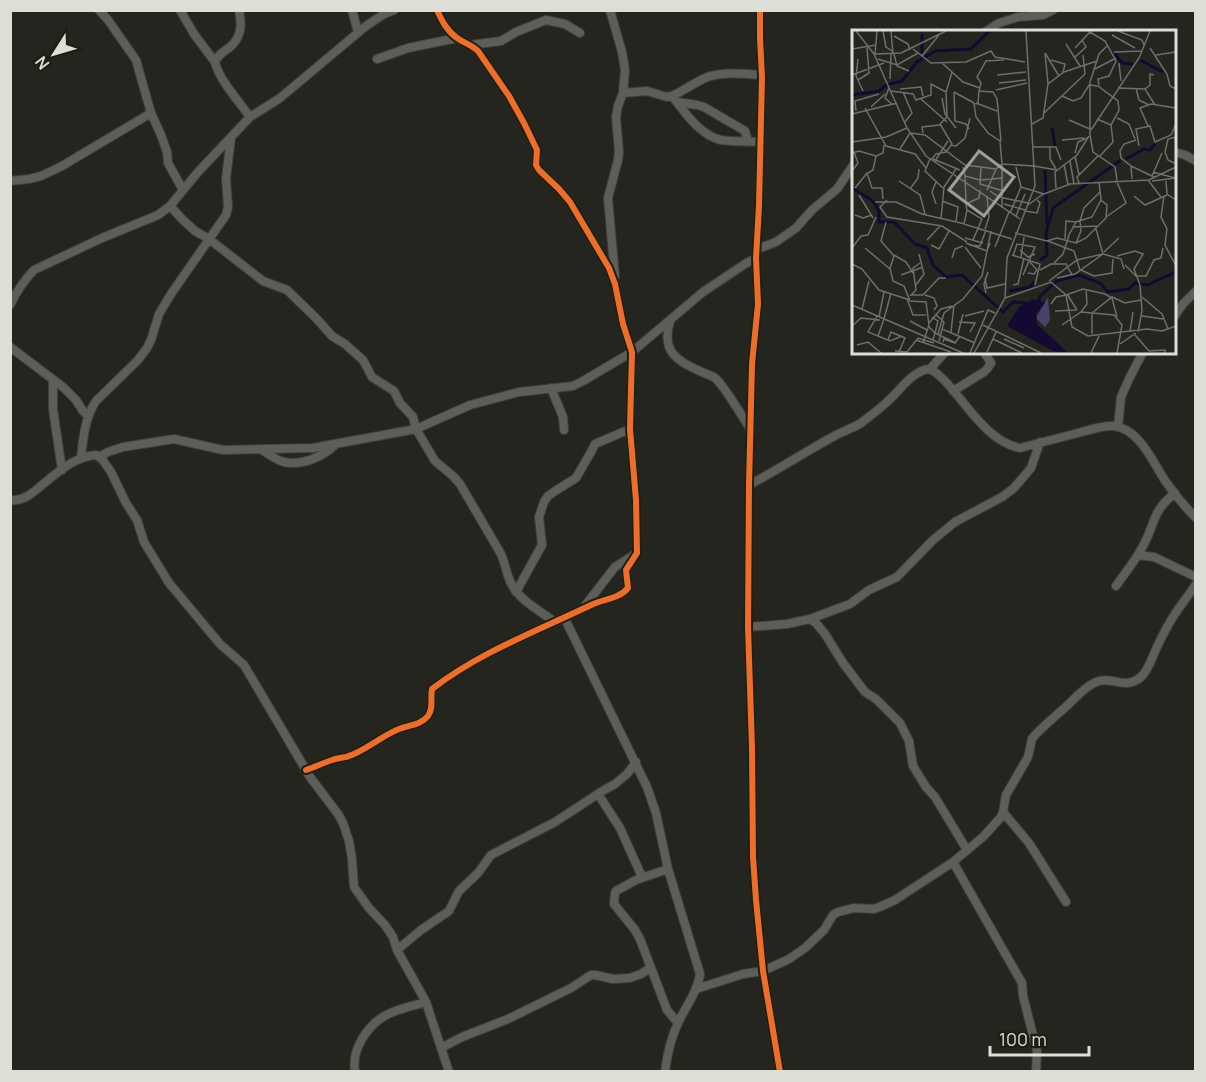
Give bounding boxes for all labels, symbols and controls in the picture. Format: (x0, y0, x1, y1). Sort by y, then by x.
north arrow (24, 24, 84, 84)
inset map (852, 30, 1176, 354)
text: N (30, 52, 54, 74)
scale bar (990, 1019, 1089, 1057)
text: 100 m (999, 1027, 1047, 1051)

